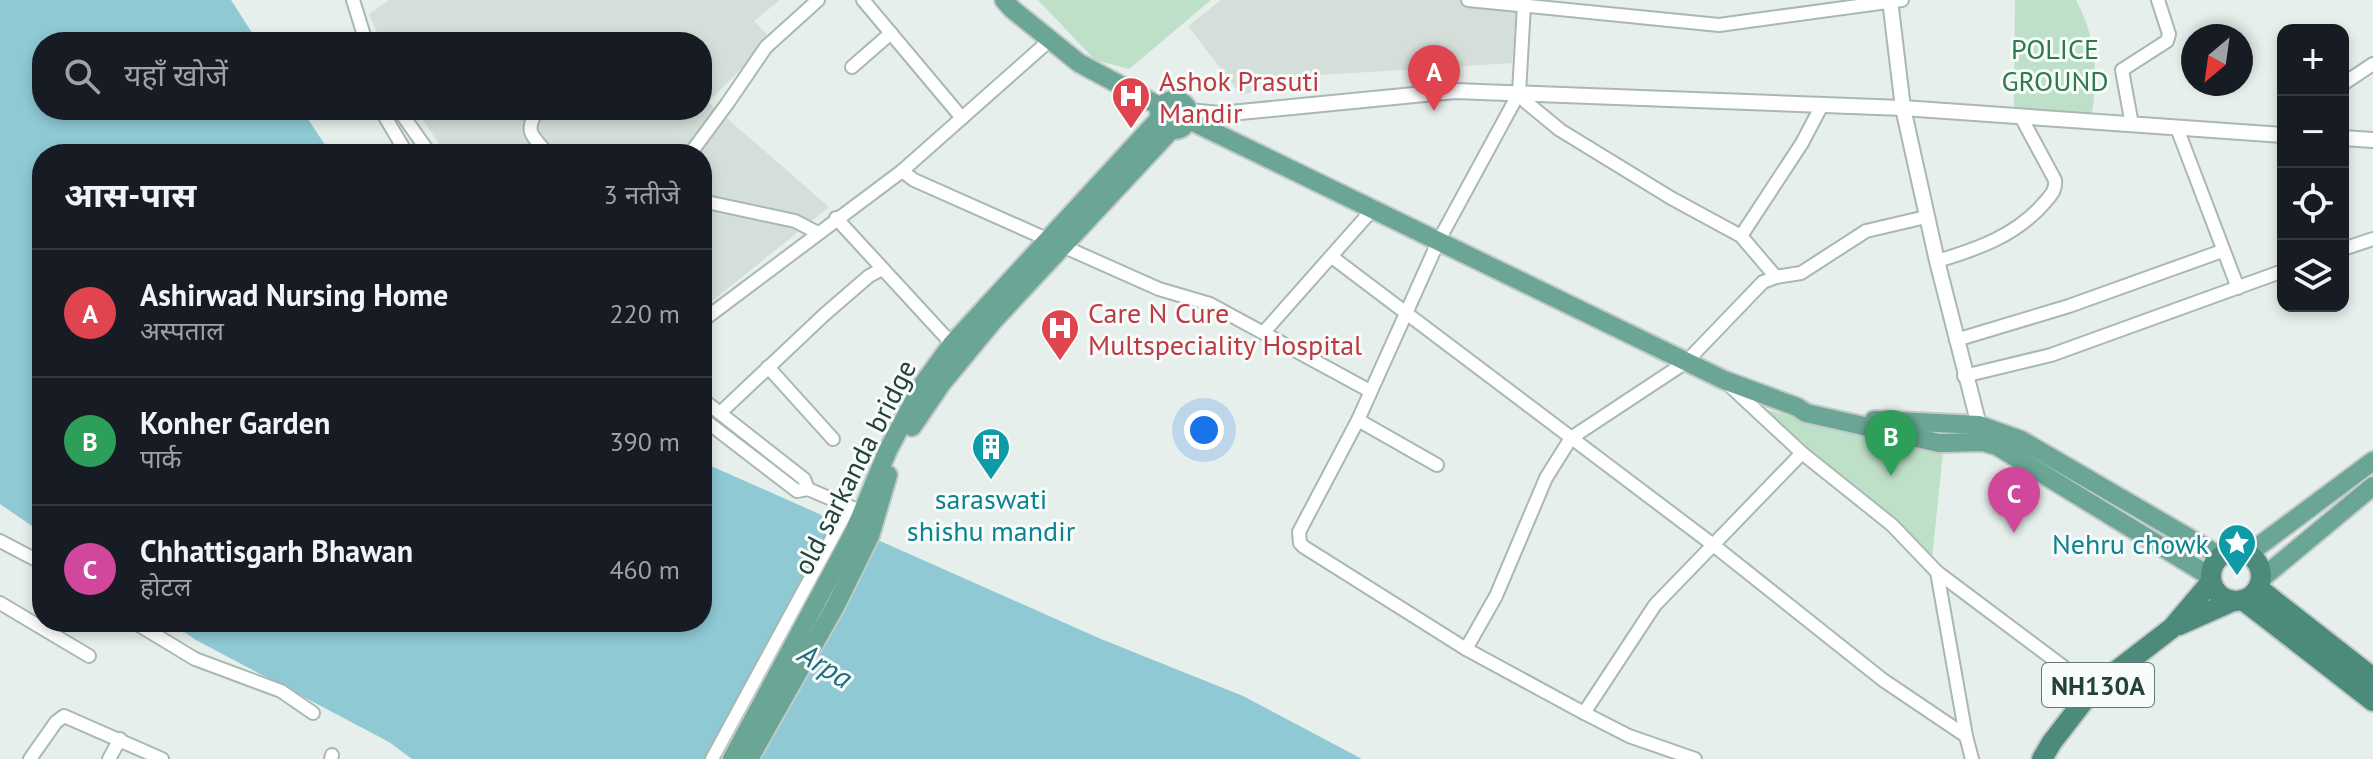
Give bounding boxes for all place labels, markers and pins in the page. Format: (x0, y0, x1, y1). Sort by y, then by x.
pin: A (1408, 45, 1460, 111)
place label: Ashok Prasuti Mandir (1159, 62, 1320, 131)
hospital icon: Ashok Prasuti Mandir (1110, 75, 1152, 130)
place label: Care N Cure Multspeciality Hospital (1088, 294, 1362, 363)
hospital icon: Care N Cure Multspeciality Hospital (1039, 307, 1081, 362)
pin: B (1865, 410, 1917, 476)
building icon: saraswati shishu mandir (970, 426, 1012, 481)
pin: C (1988, 467, 2040, 533)
place label: saraswati shishu mandir (907, 480, 1076, 549)
place icon: Nehru chowk (2216, 522, 2258, 577)
place label: Nehru chowk (2052, 525, 2210, 562)

